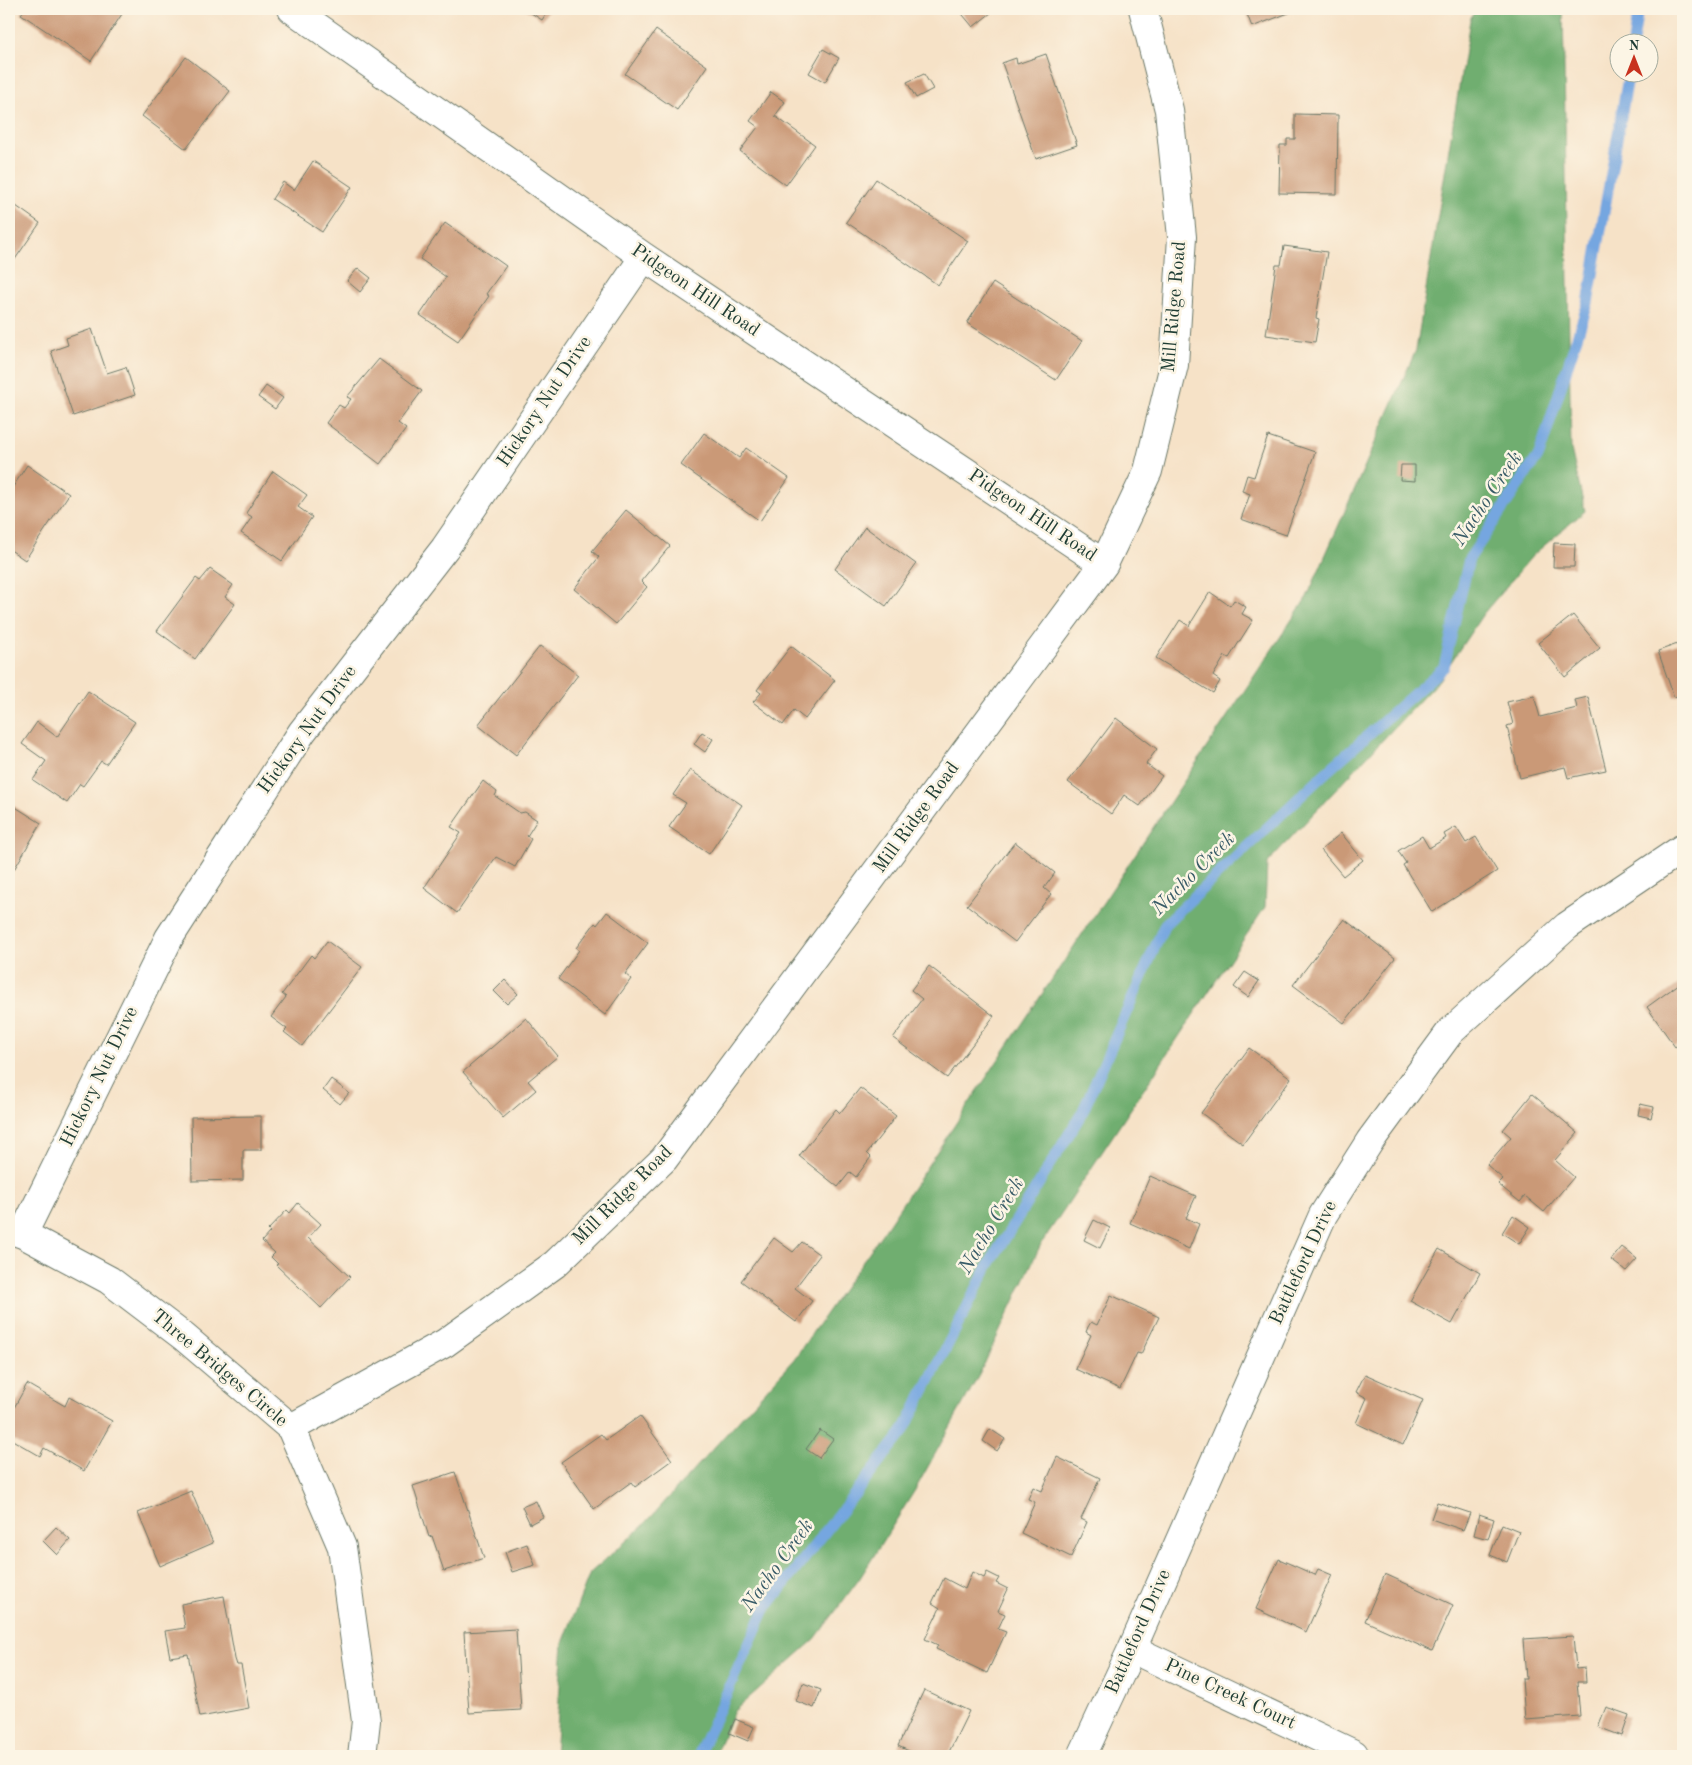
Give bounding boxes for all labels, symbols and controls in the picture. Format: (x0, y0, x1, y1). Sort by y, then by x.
north arrow (1610, 32, 1660, 82)
text: N (1629, 39, 1640, 53)
street label: Mill Ridge Road (1160, 240, 1190, 374)
street label: Pidgeon Hill Road (628, 241, 763, 341)
street label: Hickory Nut Drive (494, 333, 596, 471)
water label: Nacho Creek (1449, 448, 1527, 550)
street label: Pidgeon Hill Road (965, 466, 1100, 566)
street label: Hickory Nut Drive (255, 662, 361, 798)
street label: Mill Ridge Road (871, 759, 964, 877)
water label: Nacho Creek (1148, 829, 1239, 920)
street label: Hickory Nut Drive (58, 1004, 142, 1150)
street label: Mill Ridge Road (570, 1143, 676, 1249)
water label: Nacho Creek (955, 1174, 1029, 1278)
street label: Battleford Drive (1267, 1198, 1341, 1328)
street label: Three Bridges Circle (147, 1307, 291, 1431)
water label: Nacho Creek (737, 1516, 818, 1616)
street label: Battleford Drive (1103, 1567, 1175, 1697)
street label: Pine Creek Court (1161, 1656, 1299, 1734)

